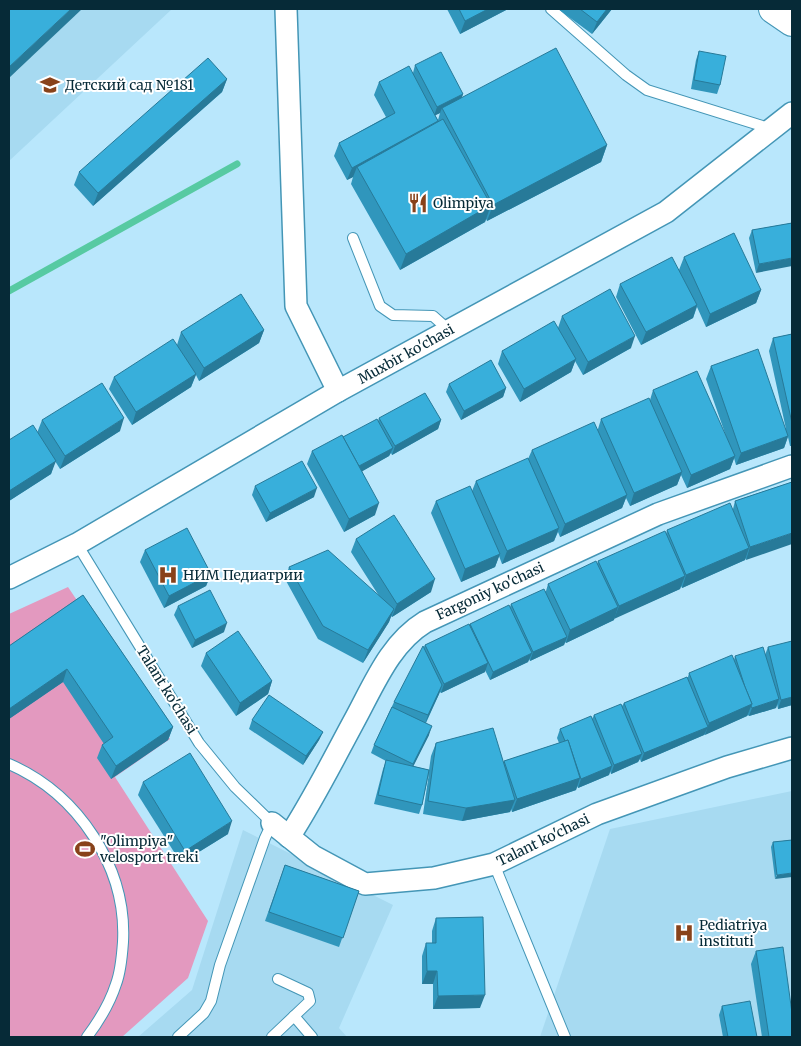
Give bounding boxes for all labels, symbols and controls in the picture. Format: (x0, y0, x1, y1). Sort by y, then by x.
school or university icon: Детский сад №181 (39, 74, 61, 96)
place label: Детский сад №181 (65, 76, 194, 94)
restaurant icon: Olimpiya (407, 192, 429, 214)
place label: Olimpiya (433, 194, 494, 212)
street label: Muxbir ko'chasi (355, 320, 458, 388)
street label: Fargoniy ko'chasi (433, 558, 547, 624)
hospital icon: НИМ Педиатрии (157, 564, 179, 586)
place label: НИМ Педиатрии (183, 566, 303, 584)
street label: Talant ko'chasi (133, 642, 202, 738)
street label: Talant ko'chasi (494, 810, 593, 870)
place label: "Olimpiya" velosport treki (99, 832, 199, 866)
sports icon: "Olimpiya" velosport treki (74, 838, 96, 860)
place label: Pediatriya instituti (699, 916, 768, 950)
hospital icon: Pediatriya instituti (673, 922, 695, 944)

